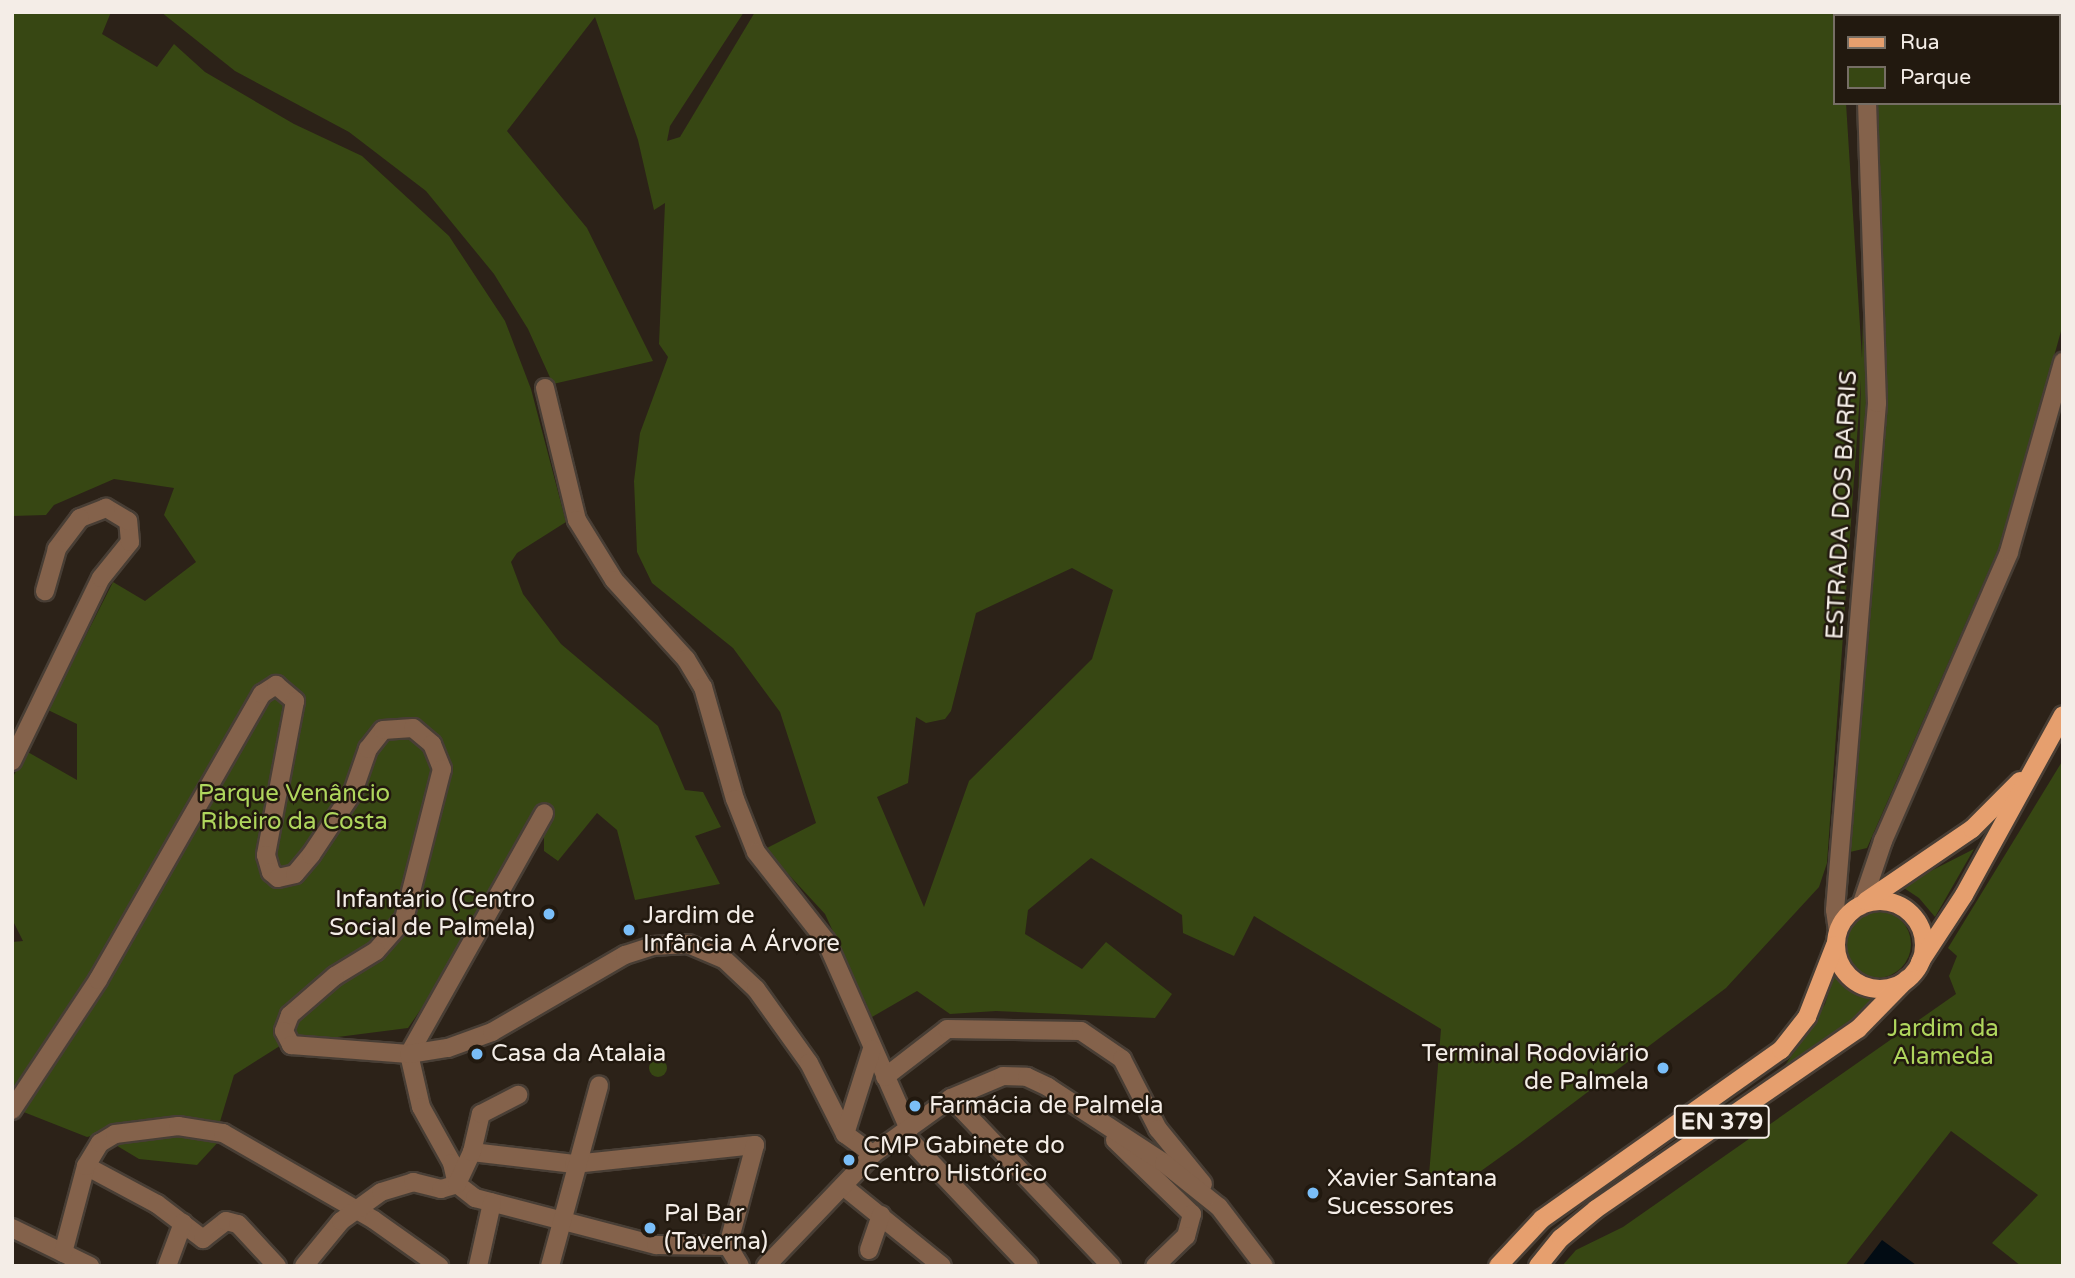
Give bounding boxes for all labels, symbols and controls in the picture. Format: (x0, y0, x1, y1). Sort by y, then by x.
legend (1834, 14, 2061, 105)
text: Rua (1900, 30, 1940, 55)
text: Parque (1900, 65, 1971, 90)
street label: ESTRADA DOS BARRIS (1821, 370, 1863, 640)
park label: Parque Venâncio Ribeiro da Costa (198, 780, 390, 836)
place label: Infantário (Centro Social de Palmela) (329, 886, 535, 942)
place label: Jardim de Infância A Árvore (643, 902, 840, 958)
marker: Infantário (Centro Social de Palmela) (541, 906, 557, 922)
marker: Jardim de Infância A Árvore (621, 922, 637, 938)
park label: Jardim da Alameda (1887, 1015, 1999, 1071)
place label: Casa da Atalaia (491, 1040, 666, 1068)
place label: Terminal Rodoviário de Palmela (1422, 1040, 1649, 1096)
marker: Casa da Atalaia (469, 1046, 485, 1062)
marker: Terminal Rodoviário de Palmela (1655, 1060, 1671, 1076)
place label: Farmácia de Palmela (929, 1092, 1163, 1120)
marker: Farmácia de Palmela (907, 1098, 923, 1114)
road number: EN 379 (1673, 1102, 1771, 1142)
place label: CMP Gabinete do Centro Histórico (863, 1132, 1065, 1188)
marker: CMP Gabinete do Centro Histórico (841, 1152, 857, 1168)
place label: Xavier Santana Sucessores (1327, 1165, 1497, 1221)
marker: Xavier Santana Sucessores (1305, 1185, 1321, 1201)
place label: Pal Bar (Taverna) (664, 1200, 768, 1256)
marker: Pal Bar (Taverna) (642, 1220, 658, 1236)

